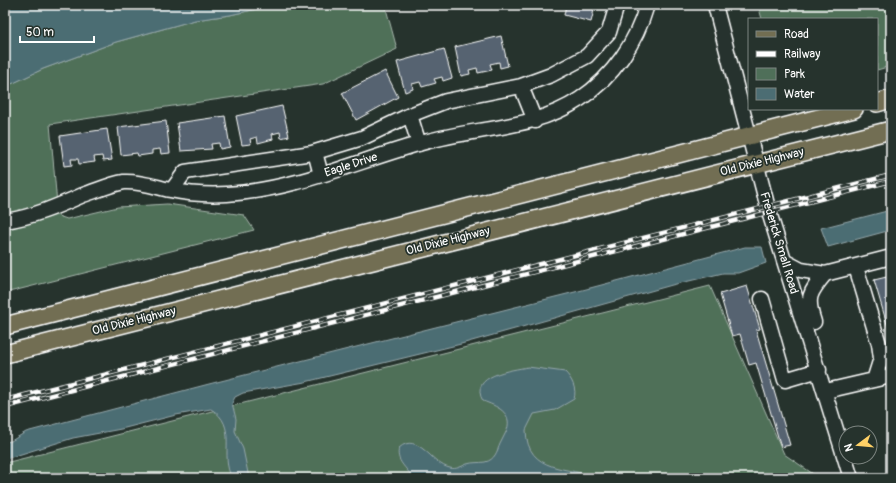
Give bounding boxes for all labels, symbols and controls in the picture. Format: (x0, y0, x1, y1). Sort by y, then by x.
scale bar (20, 18, 94, 44)
legend (748, 18, 878, 110)
text: 50 m (26, 25, 54, 40)
text: Road (784, 27, 809, 42)
text: Railway (784, 47, 820, 62)
text: Park (784, 67, 805, 82)
text: Water (784, 87, 815, 102)
street label: Old Dixie Highway (719, 144, 805, 180)
street label: Eagle Drive (323, 149, 379, 181)
street label: Frederick Small Road (756, 190, 802, 296)
street label: Old Dixie Highway (405, 223, 491, 259)
street label: Old Dixie Highway (91, 303, 177, 339)
north arrow (838, 425, 878, 465)
text: N (841, 442, 856, 453)

